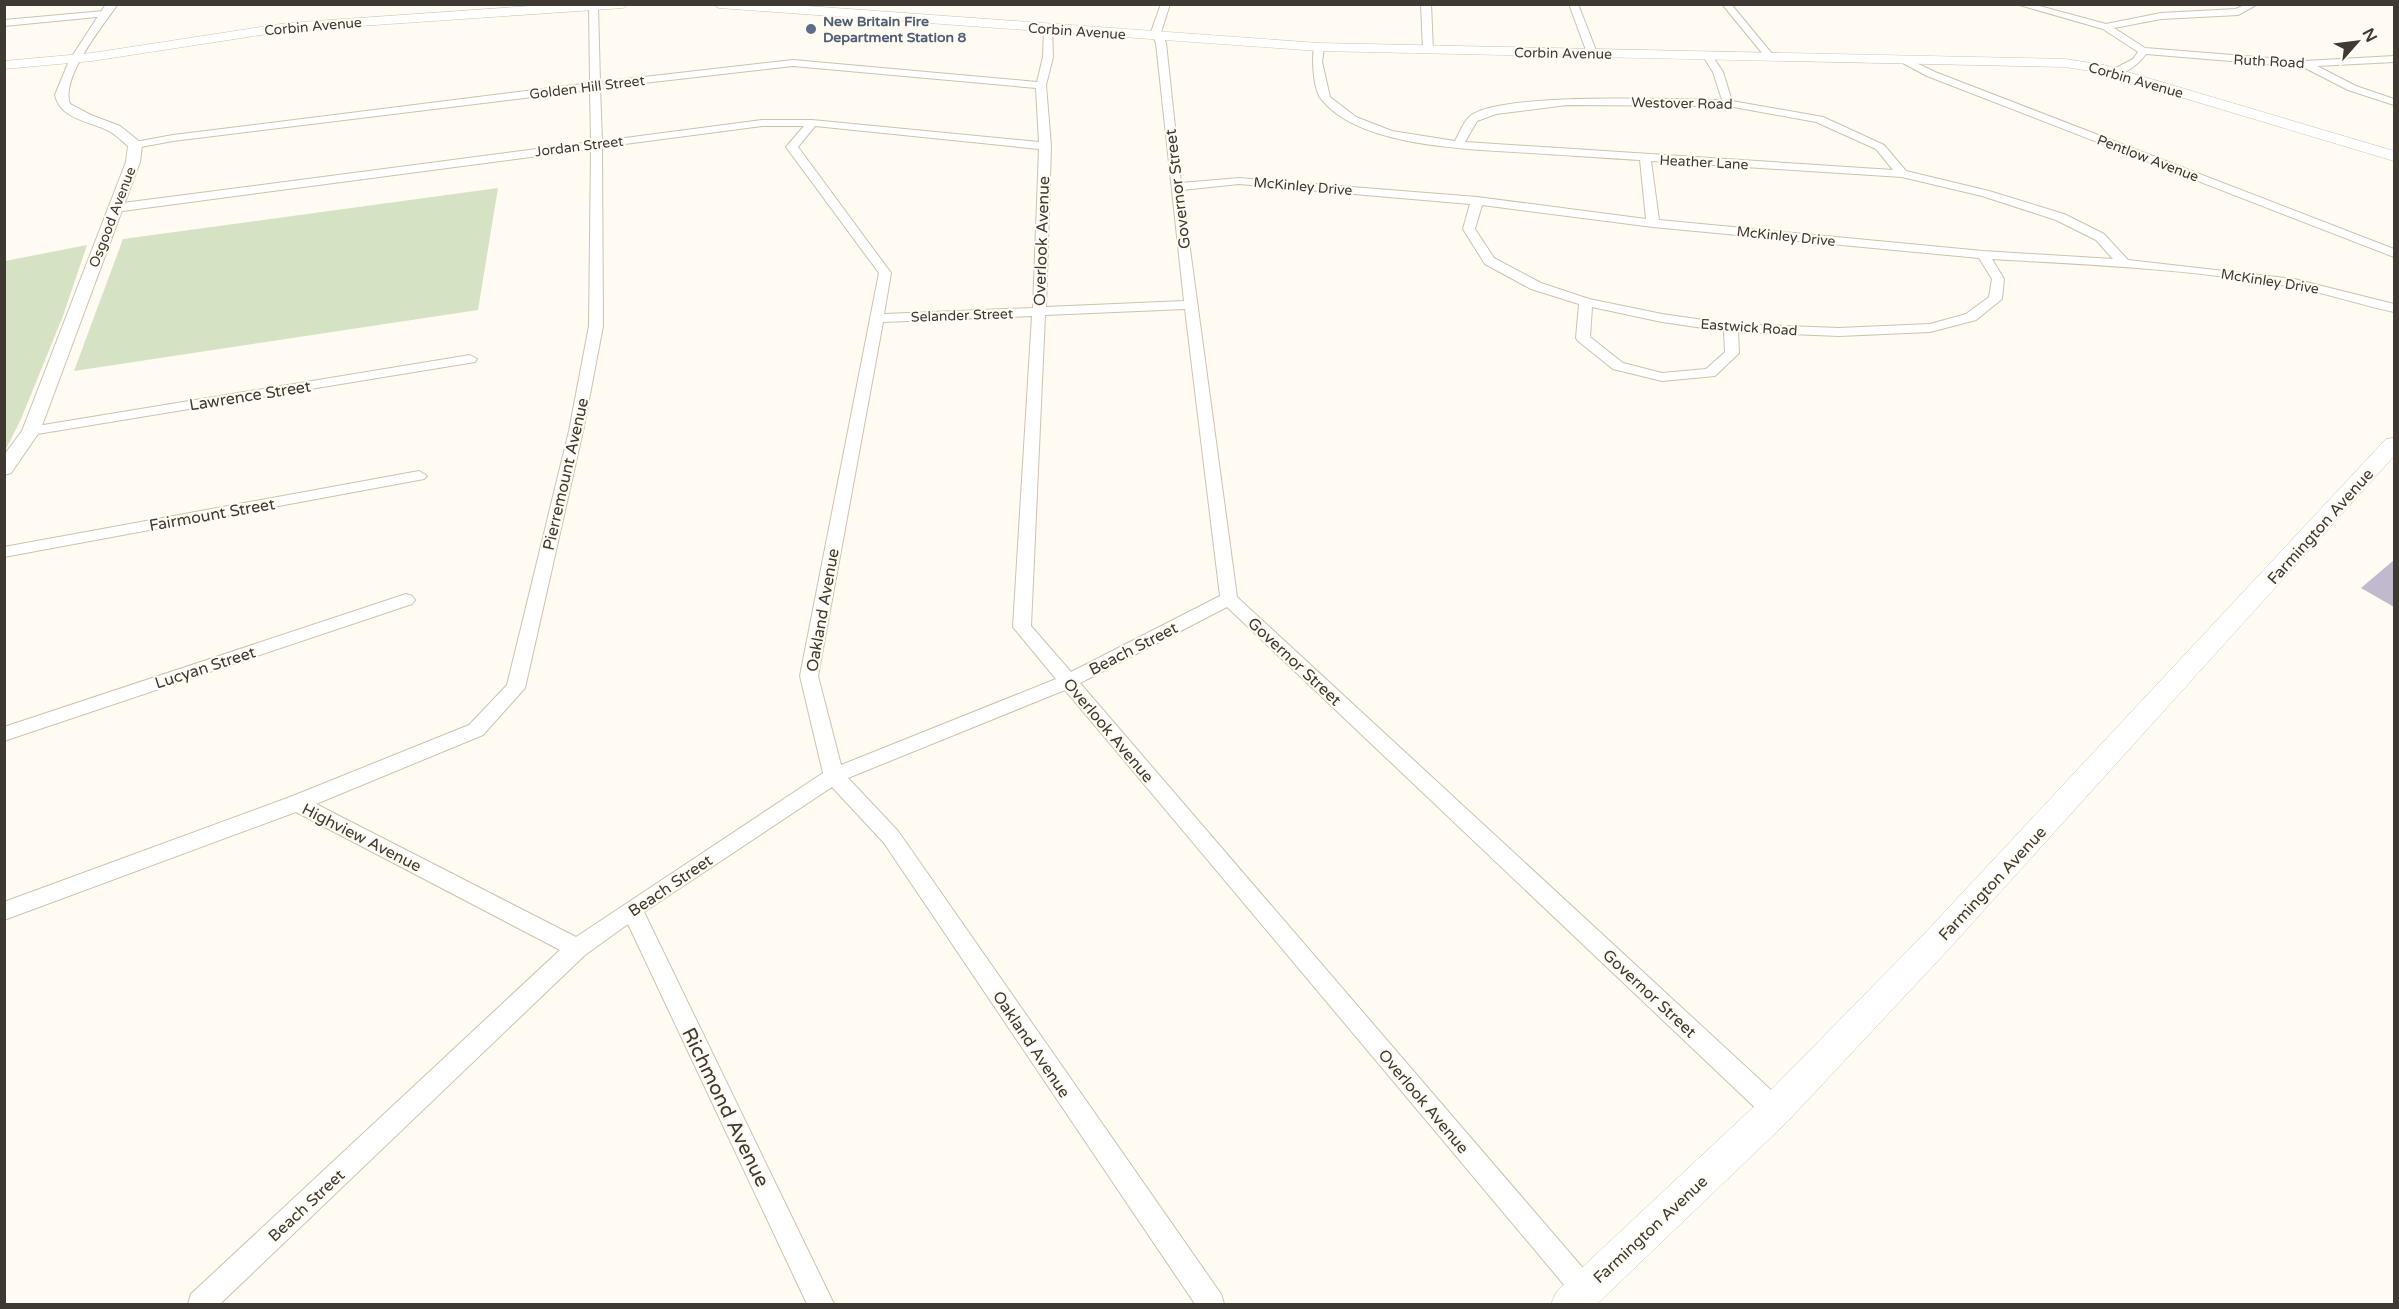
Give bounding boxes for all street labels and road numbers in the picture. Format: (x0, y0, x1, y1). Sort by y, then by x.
street label: Corbin Avenue (263, 14, 363, 39)
street label: Corbin Avenue (1027, 20, 1126, 43)
street label: Corbin Avenue (1514, 44, 1612, 63)
street label: Ruth Road (2233, 51, 2305, 72)
street label: Corbin Avenue (2086, 59, 2185, 102)
street label: Golden Hill Street (528, 72, 646, 103)
street label: Westover Road (1631, 94, 1733, 113)
street label: Governor Street (1161, 128, 1195, 250)
street label: Pentlow Avenue (2095, 131, 2201, 186)
street label: Jordan Street (534, 133, 625, 160)
street label: Heather Lane (1659, 152, 1749, 173)
street label: Osgood Avenue (85, 164, 140, 270)
street label: McKinley Drive (1253, 174, 1353, 199)
street label: Overlook Avenue (1030, 176, 1054, 306)
street label: McKinley Drive (1736, 223, 1836, 250)
street label: McKinley Drive (2220, 265, 2320, 298)
street label: Selander Street (911, 305, 1014, 326)
street label: Eastwick Road (1700, 316, 1798, 339)
street label: Lawrence Street (188, 377, 312, 415)
street label: Pierremount Avenue (539, 396, 593, 552)
street label: Farmington Avenue (2263, 465, 2378, 589)
street label: Fairmount Street (148, 494, 277, 536)
street label: Oakland Avenue (802, 547, 844, 673)
street label: Governor Street (1243, 613, 1345, 710)
street label: Beach Street (1086, 618, 1181, 680)
street label: Lucyan Street (152, 642, 258, 694)
street label: Overlook Avenue (1059, 674, 1158, 787)
street label: Highview Avenue (299, 799, 425, 877)
street label: Farmington Avenue (1935, 822, 2051, 945)
street label: Beach Street (625, 850, 716, 921)
street label: Governor Street (1598, 945, 1700, 1042)
street label: Oakland Avenue (988, 987, 1074, 1102)
street label: Richmond Avenue (676, 1024, 774, 1191)
street label: Overlook Avenue (1374, 1045, 1473, 1158)
street label: Beach Street (264, 1165, 349, 1246)
street label: Farmington Avenue (1589, 1172, 1712, 1288)

